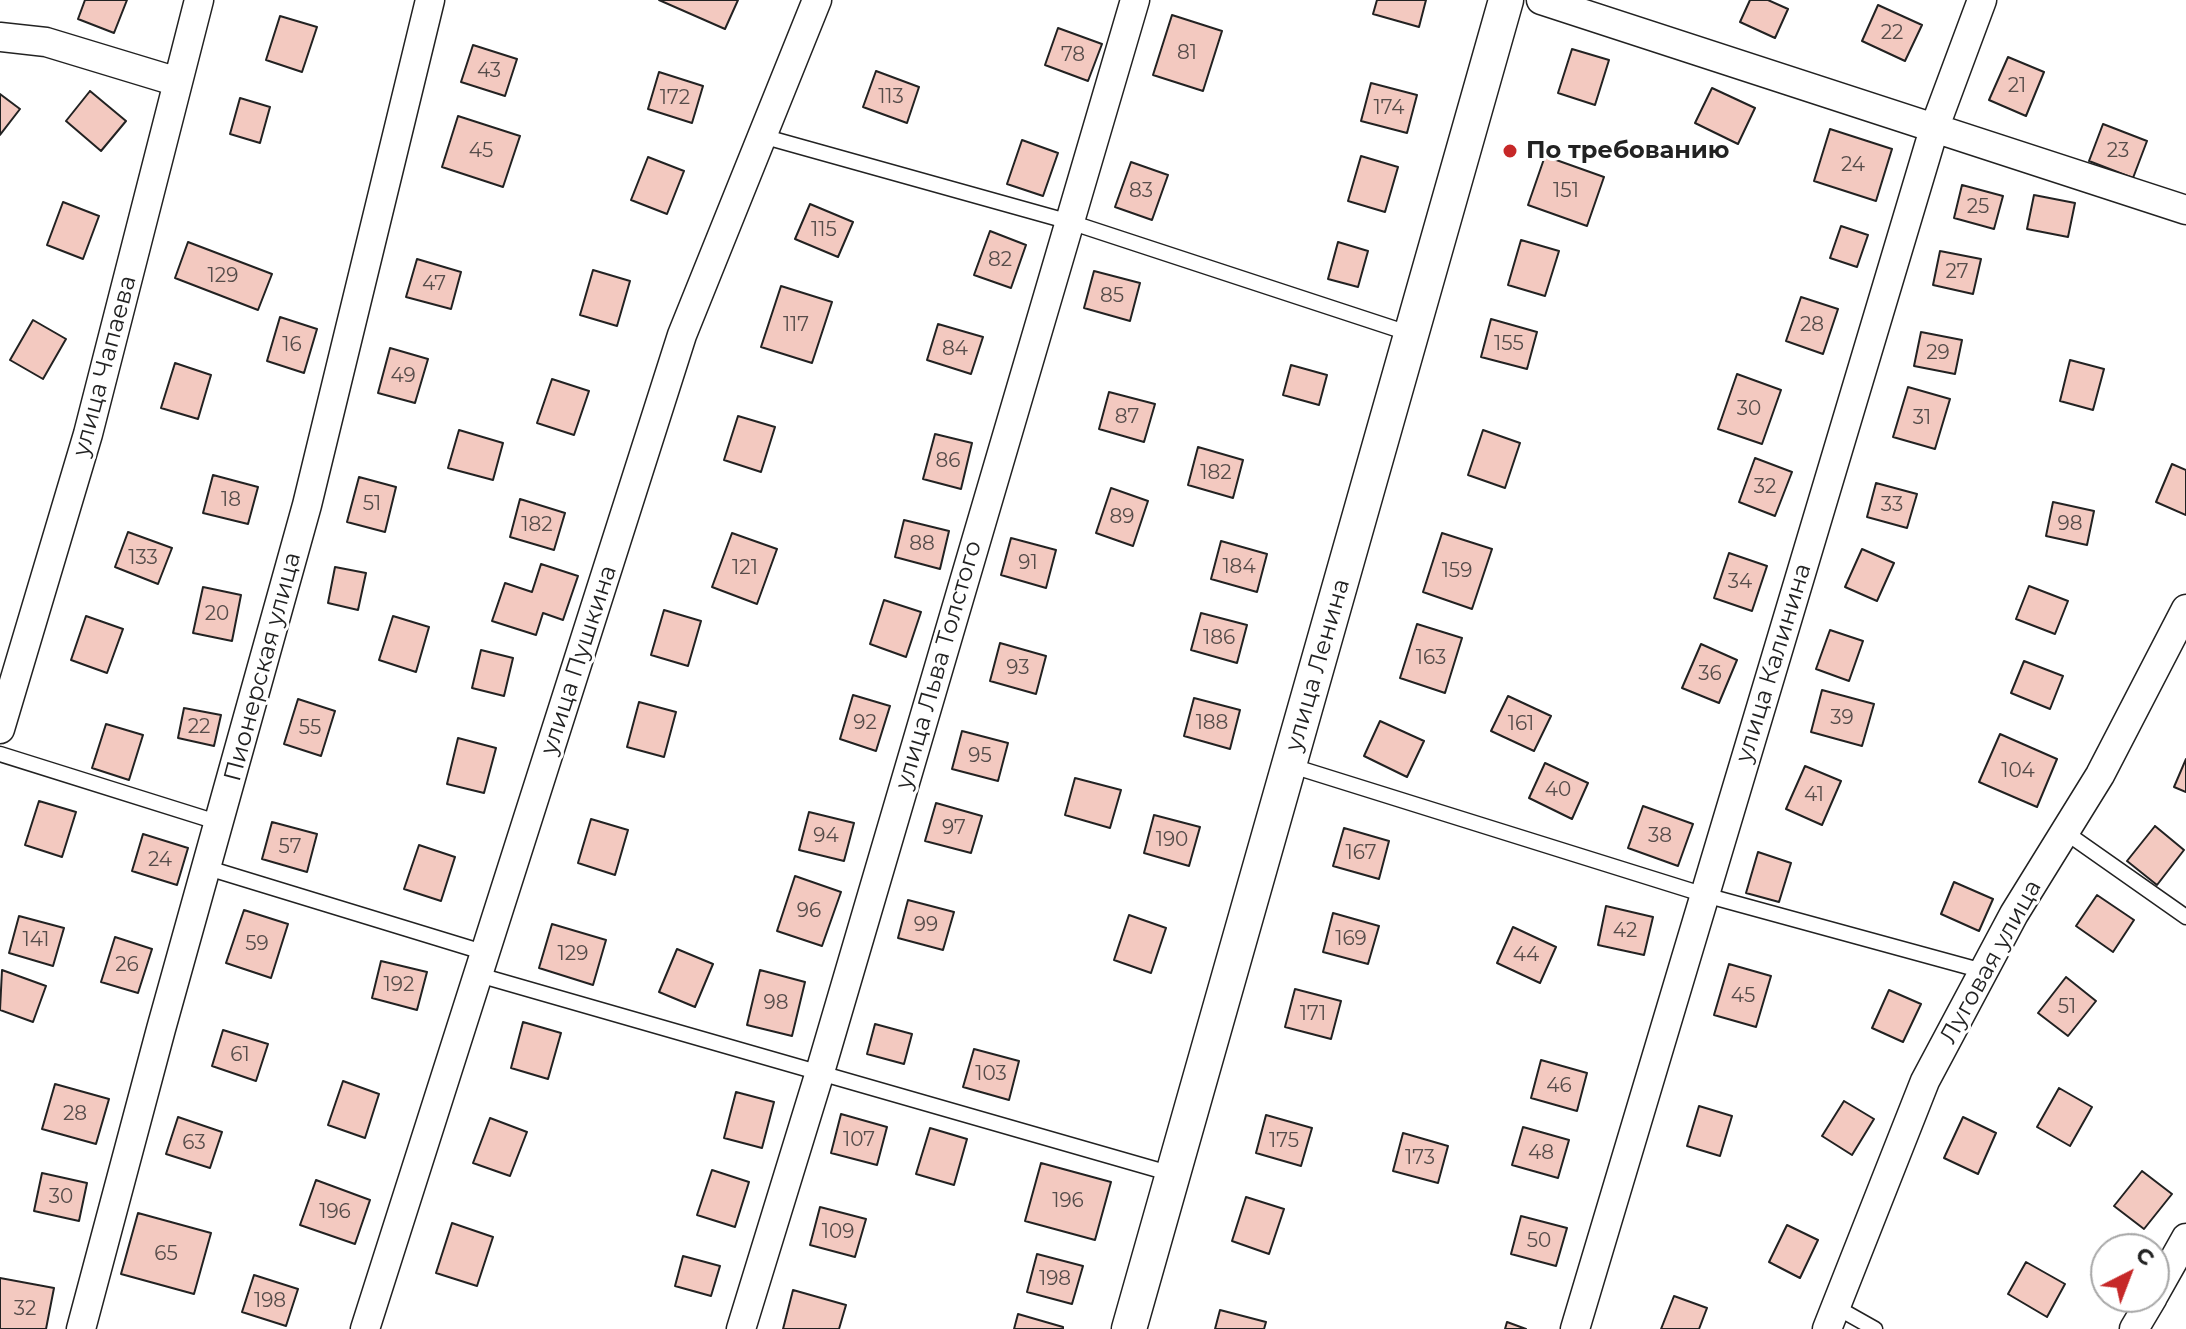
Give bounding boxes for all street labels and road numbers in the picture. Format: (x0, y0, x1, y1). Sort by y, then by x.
street label: улица Чапаева (67, 272, 143, 460)
street label: улица Льва Толстого (890, 538, 988, 792)
street label: Пионерская улица (219, 549, 307, 785)
street label: улица Калинина (1730, 560, 1818, 766)
street label: улица Пушкина (535, 562, 623, 758)
street label: улица Ленина (1280, 576, 1356, 754)
street label: Луговая улица (1934, 875, 2048, 1049)

